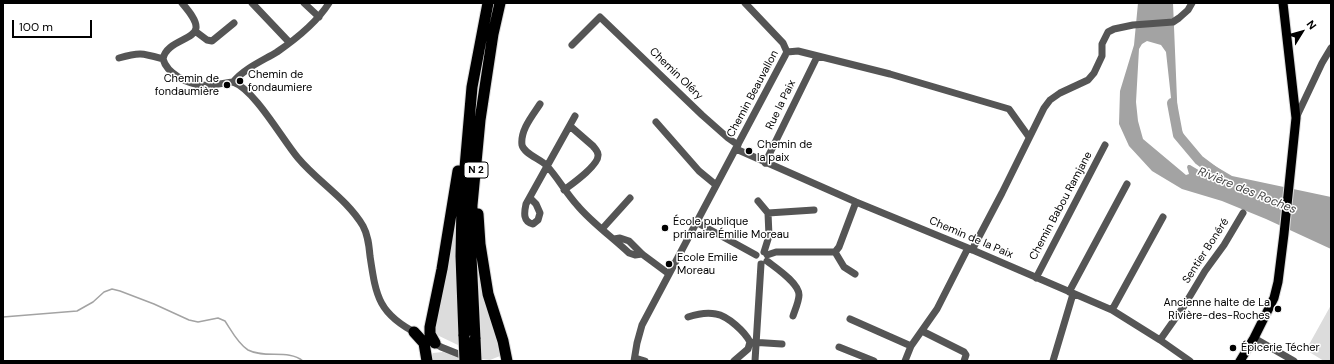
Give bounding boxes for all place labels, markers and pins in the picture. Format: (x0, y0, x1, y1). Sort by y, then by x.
place label: Chemin de fondaumiere (248, 68, 312, 94)
place label: Chemin de fondaumière (155, 72, 219, 98)
marker: Chemin de fondaumiere (235, 76, 245, 86)
marker: Chemin de fondaumière (222, 80, 232, 90)
place label: Chemin de la paix (757, 138, 812, 164)
marker: Chemin de la paix (744, 146, 754, 156)
place label: École publique primaire Émilie Moreau (673, 215, 789, 241)
marker: École publique primaire Émilie Moreau (660, 223, 670, 233)
place label: Ecole Emilie Moreau (677, 251, 738, 277)
marker: Ecole Emilie Moreau (664, 259, 674, 269)
place label: Ancienne halte de La Rivière-des-Roches (1163, 296, 1270, 322)
marker: Ancienne halte de La Rivière-des-Roches (1273, 304, 1283, 314)
place label: Épicerie Técher (1241, 341, 1320, 355)
marker: Épicerie Técher (1228, 343, 1238, 353)

